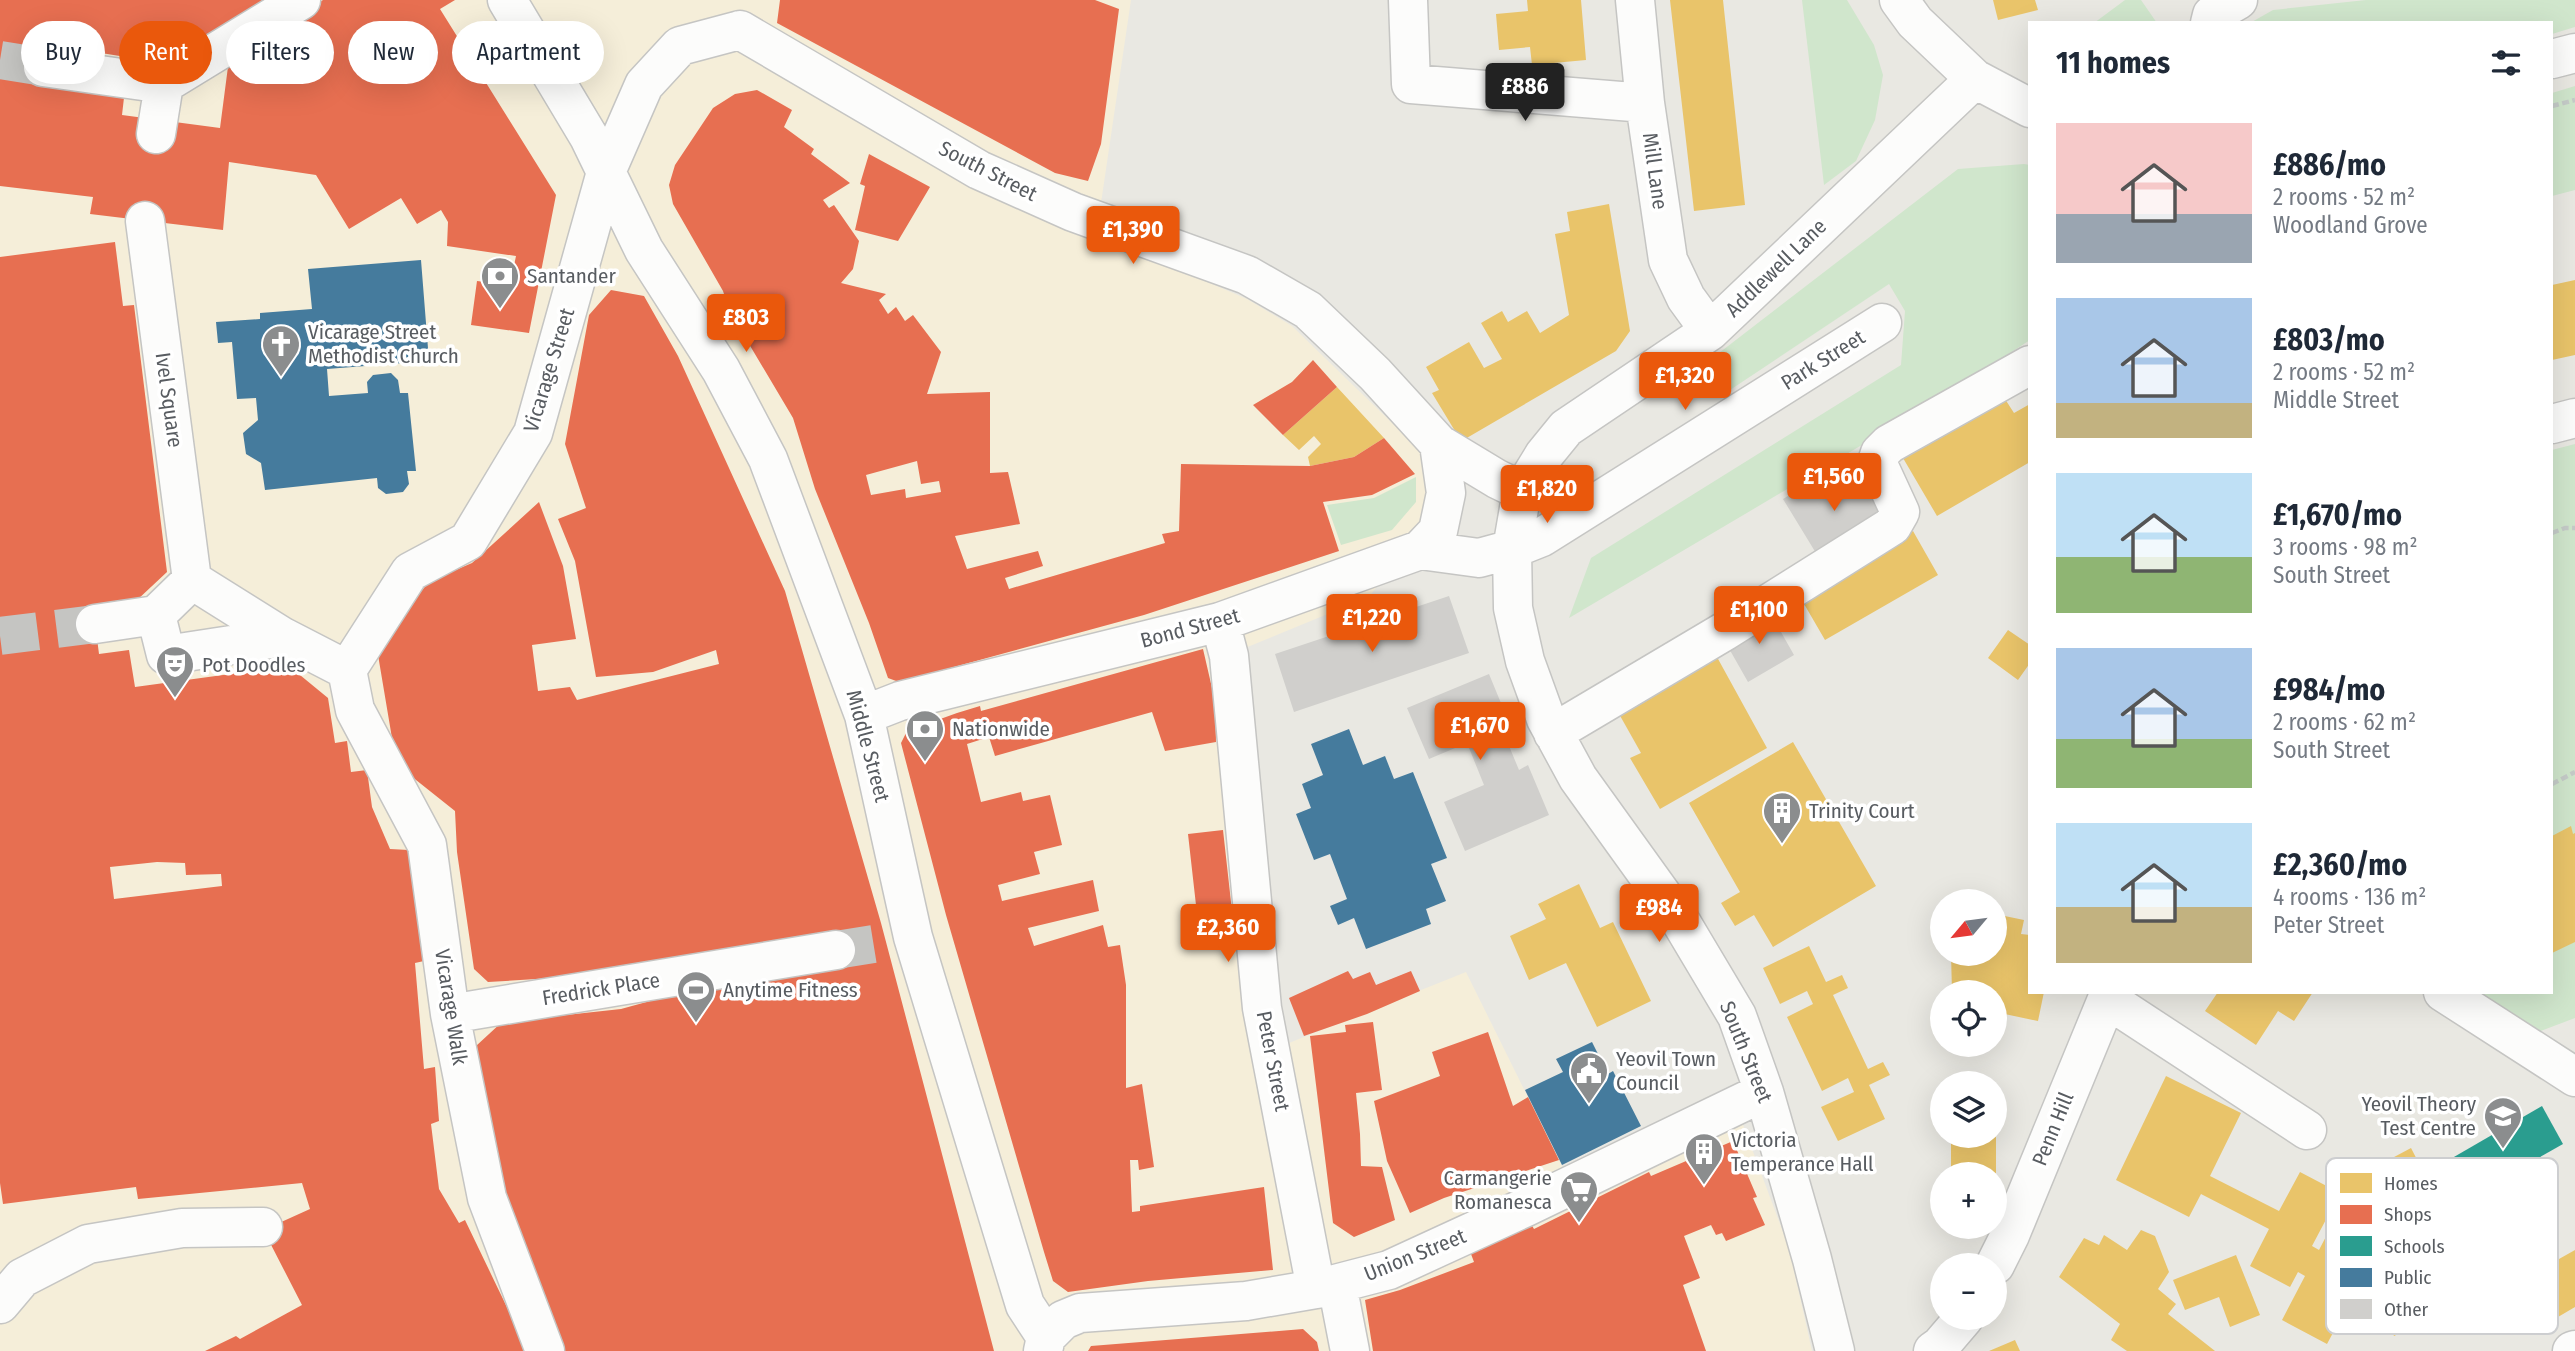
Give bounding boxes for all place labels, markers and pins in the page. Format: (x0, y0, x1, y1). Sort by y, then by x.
pin: £886 (1484, 64, 1566, 123)
pin: £1,390 (1076, 206, 1190, 266)
bank icon: Santander (479, 255, 521, 310)
place label: Santander (527, 263, 616, 289)
pin: £803 (705, 294, 787, 354)
place label: Vicarage Street Methodist Church (308, 319, 459, 369)
church icon: Vicarage Street Methodist Church (260, 323, 302, 378)
pin: £1,320 (1628, 352, 1742, 412)
pin: £1,560 (1777, 454, 1891, 513)
pin: £1,820 (1490, 466, 1604, 525)
pin: £1,100 (1702, 586, 1816, 646)
pin: £1,220 (1315, 594, 1429, 654)
theatre icon: Pot Doodles (154, 644, 196, 699)
place label: Pot Doodles (202, 652, 306, 678)
pin: £1,670 (1423, 702, 1537, 762)
bank icon: Nationwide (904, 708, 946, 763)
place label: Nationwide (952, 716, 1050, 742)
building icon: Trinity Court (1761, 790, 1803, 845)
place label: Trinity Court (1809, 798, 1915, 824)
pin: £984 (1618, 884, 1700, 944)
pin: £2,360 (1171, 904, 1285, 964)
sports icon: Anytime Fitness (675, 969, 717, 1024)
place label: Anytime Fitness (723, 977, 858, 1003)
place label: Yeovil Town Council (1616, 1046, 1716, 1096)
public building icon: Yeovil Town Council (1568, 1050, 1610, 1105)
place label: Yeovil Theory Test Centre (2361, 1091, 2477, 1141)
school or university icon: Yeovil Theory Test Centre (2482, 1095, 2524, 1150)
place label: Victoria Temperance Hall (1731, 1127, 1874, 1177)
building icon: Victoria Temperance Hall (1683, 1131, 1725, 1186)
place label: Carmangerie Romanesca (1444, 1165, 1552, 1215)
supermarket icon: Carmangerie Romanesca (1558, 1169, 1600, 1224)

